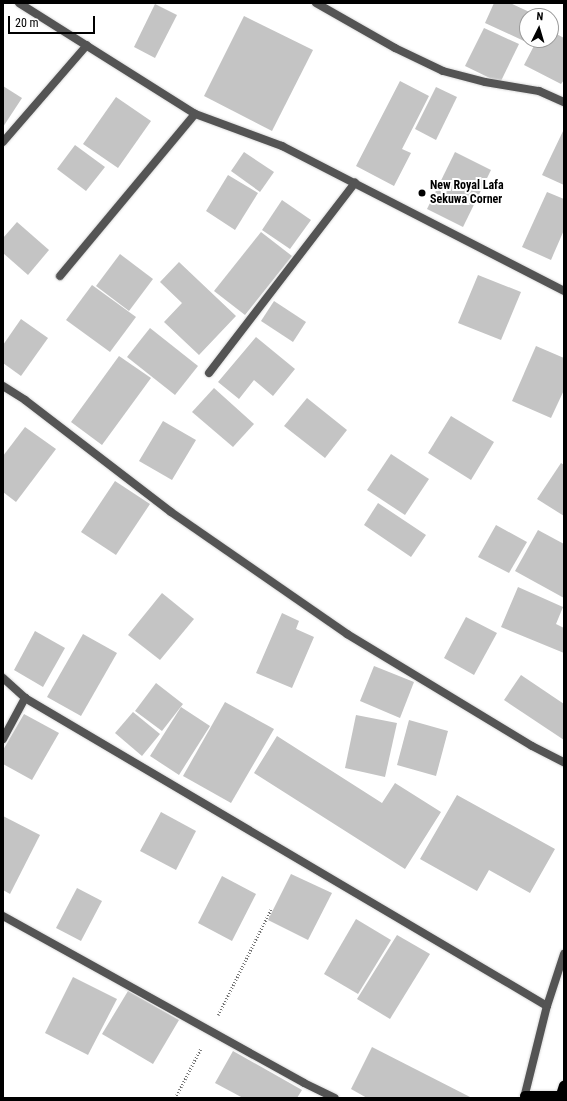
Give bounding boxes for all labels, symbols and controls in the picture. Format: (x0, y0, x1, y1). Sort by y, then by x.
scale bar (10, 8, 97, 34)
north arrow (519, 8, 559, 48)
text: N (536, 10, 544, 23)
text: 20 m (15, 16, 39, 30)
place label: New Royal Lafa Sekuwa Corner (430, 179, 504, 207)
marker: New Royal Lafa Sekuwa Corner (417, 188, 427, 198)

